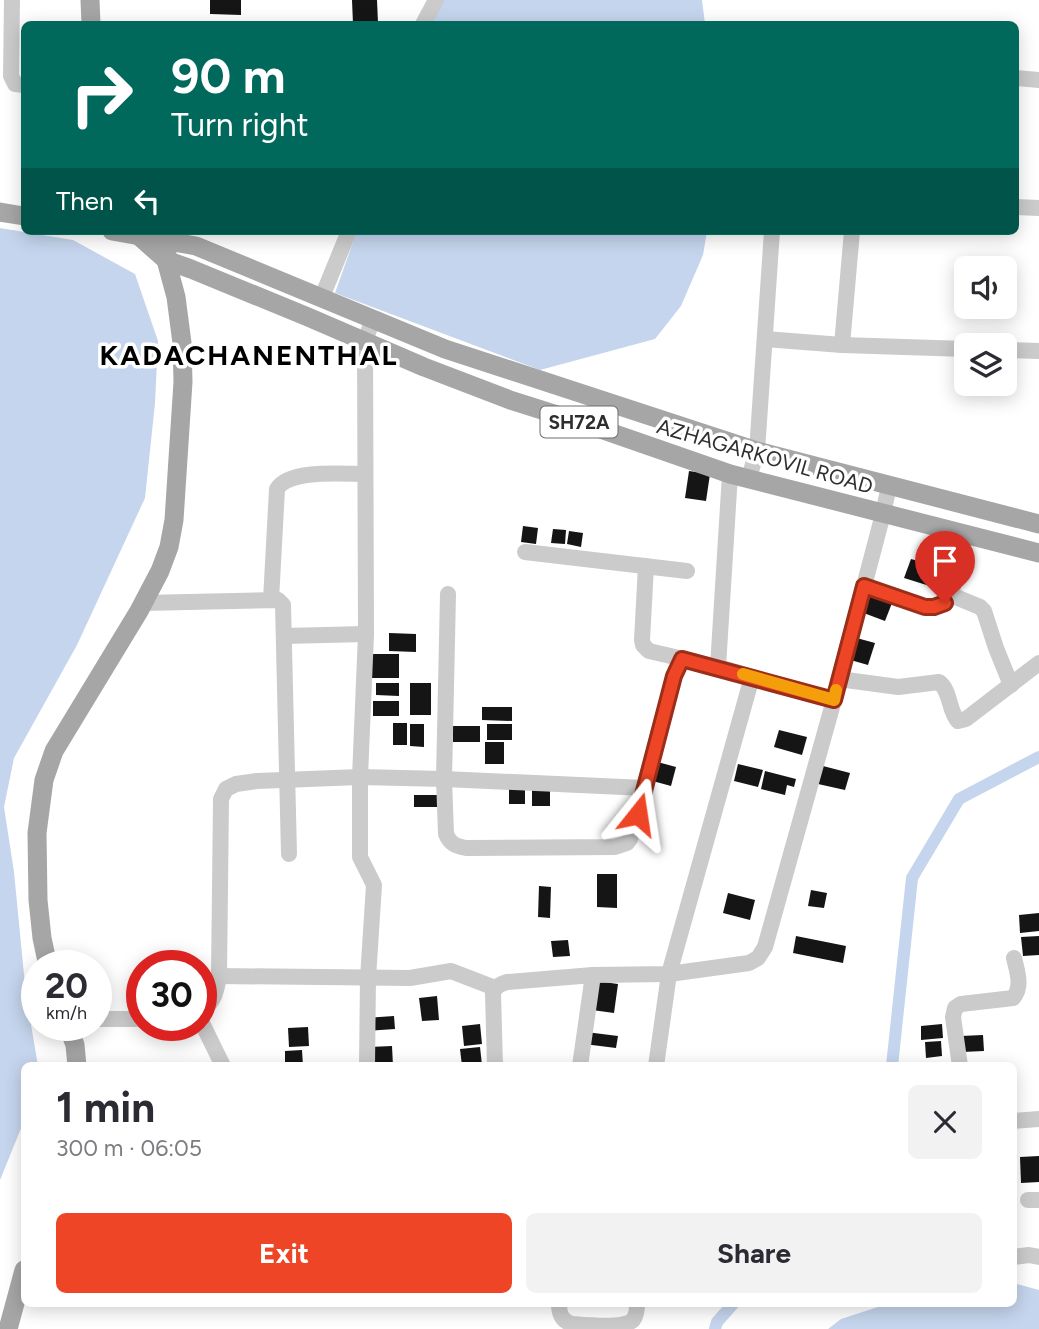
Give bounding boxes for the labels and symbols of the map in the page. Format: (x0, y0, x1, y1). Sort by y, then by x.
district label: KADACHANENTHAL (100, 338, 398, 372)
road number: SH72A (540, 406, 618, 438)
street label: AZHAGARKOVIL ROAD (654, 413, 876, 499)
pin (915, 531, 975, 603)
position arrow (601, 777, 675, 851)
speed limit sign: 30 (126, 950, 217, 1041)

